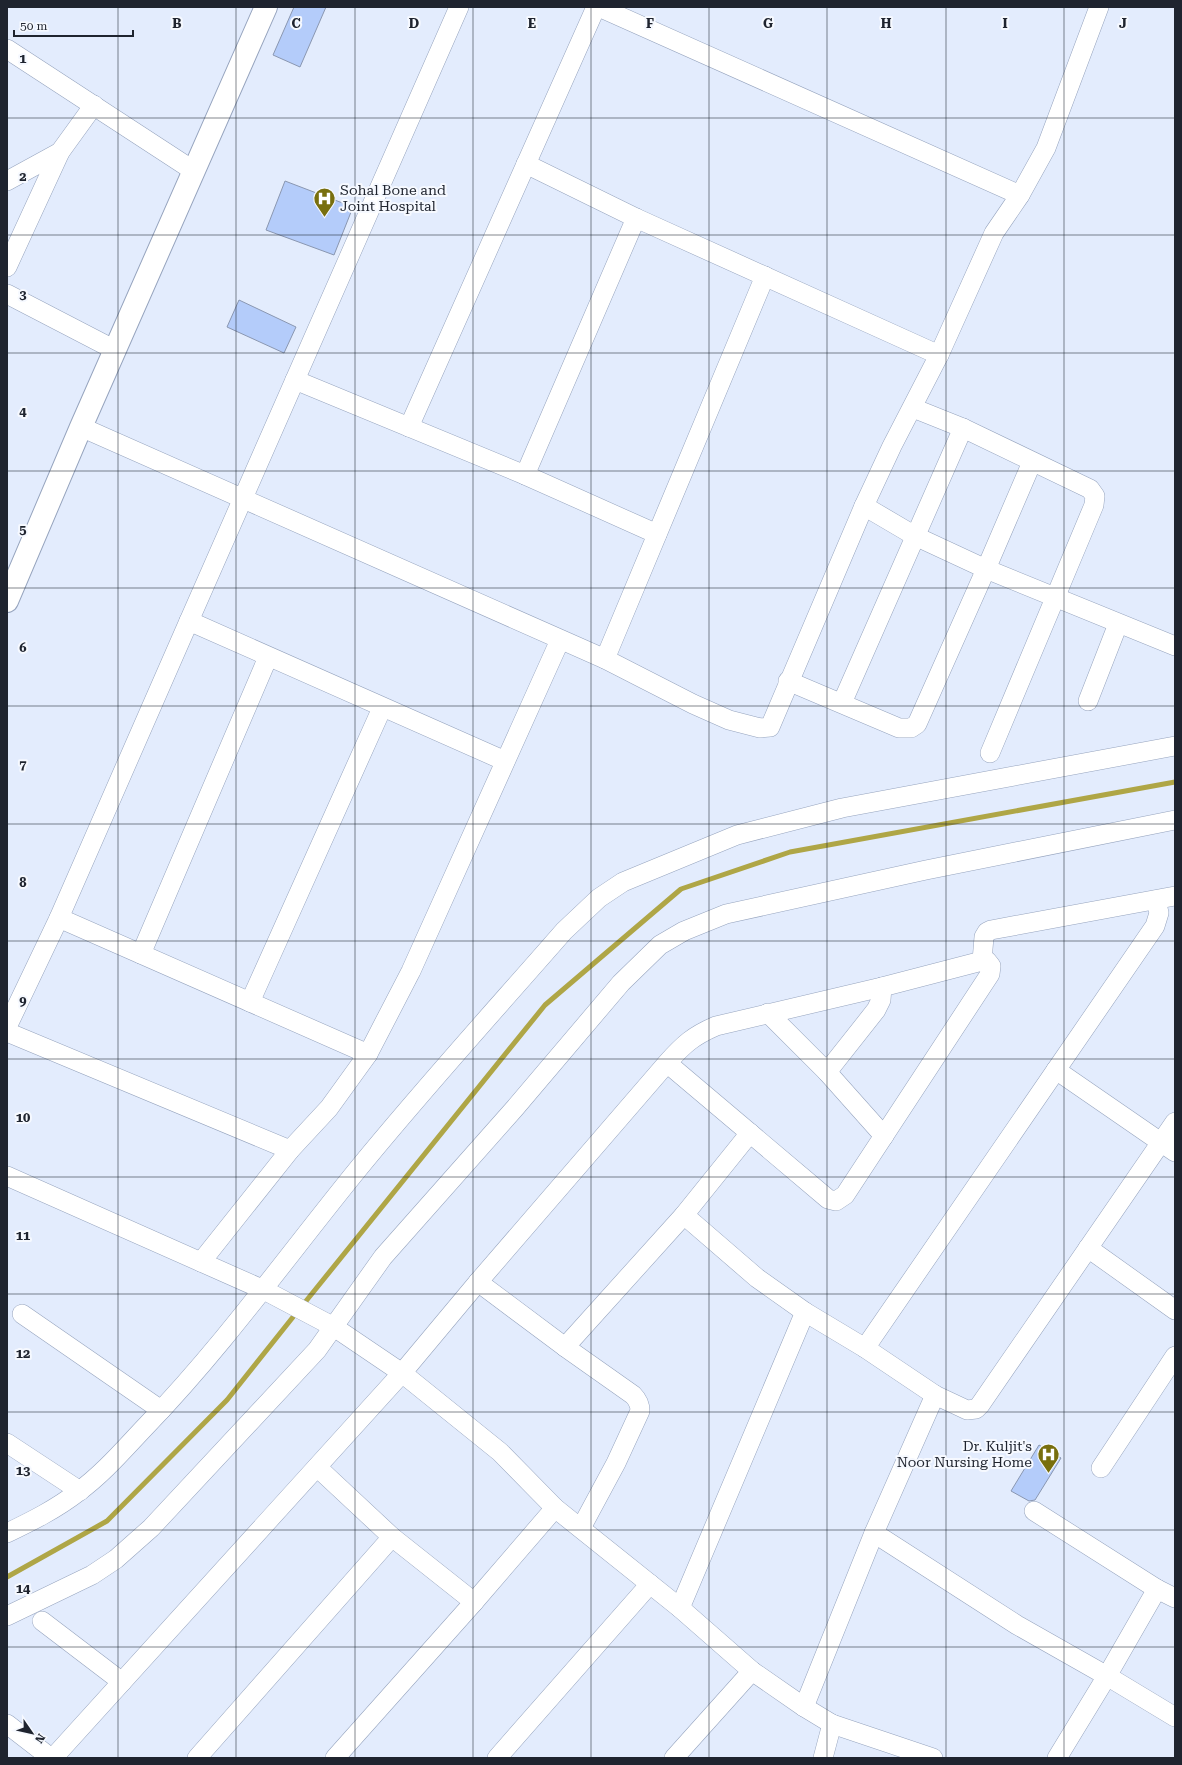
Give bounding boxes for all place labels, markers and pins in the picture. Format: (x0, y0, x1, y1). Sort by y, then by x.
place label: Sohal Bone and Joint Hospital (340, 182, 446, 214)
hospital icon: Sohal Bone and Joint Hospital (312, 185, 338, 218)
place label: Dr. Kuljit's Noor Nursing Home (897, 1438, 1032, 1470)
hospital icon: Dr. Kuljit's Noor Nursing Home (1035, 1441, 1061, 1474)

